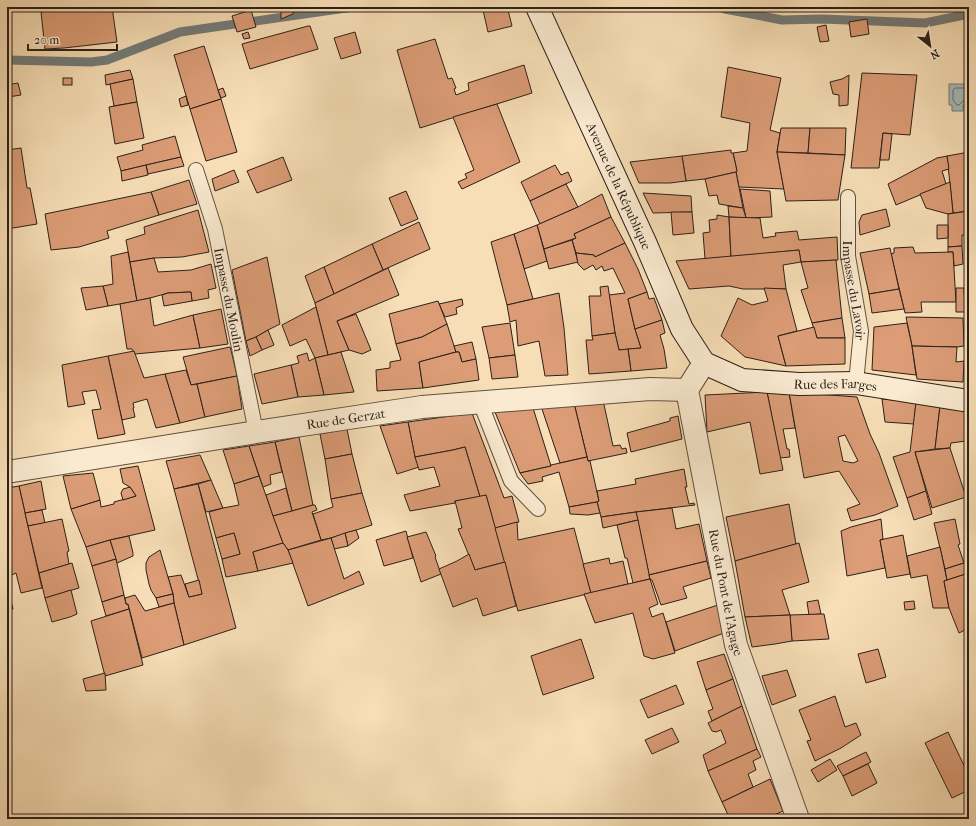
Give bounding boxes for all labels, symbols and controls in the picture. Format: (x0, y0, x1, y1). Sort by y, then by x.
scale bar (28, 26, 117, 52)
north arrow (910, 26, 950, 66)
text: 20 m (34, 33, 59, 47)
text: N (927, 47, 942, 62)
street label: Avenue de la République (583, 119, 655, 252)
street label: Impasse du Lavoir (841, 241, 868, 341)
street label: Impasse du Moulin (211, 246, 247, 353)
street label: Rue des Farges (793, 375, 878, 394)
street label: Rue de Gerzat (305, 405, 387, 432)
street label: Rue du Pont de l'Agage (706, 528, 747, 658)

